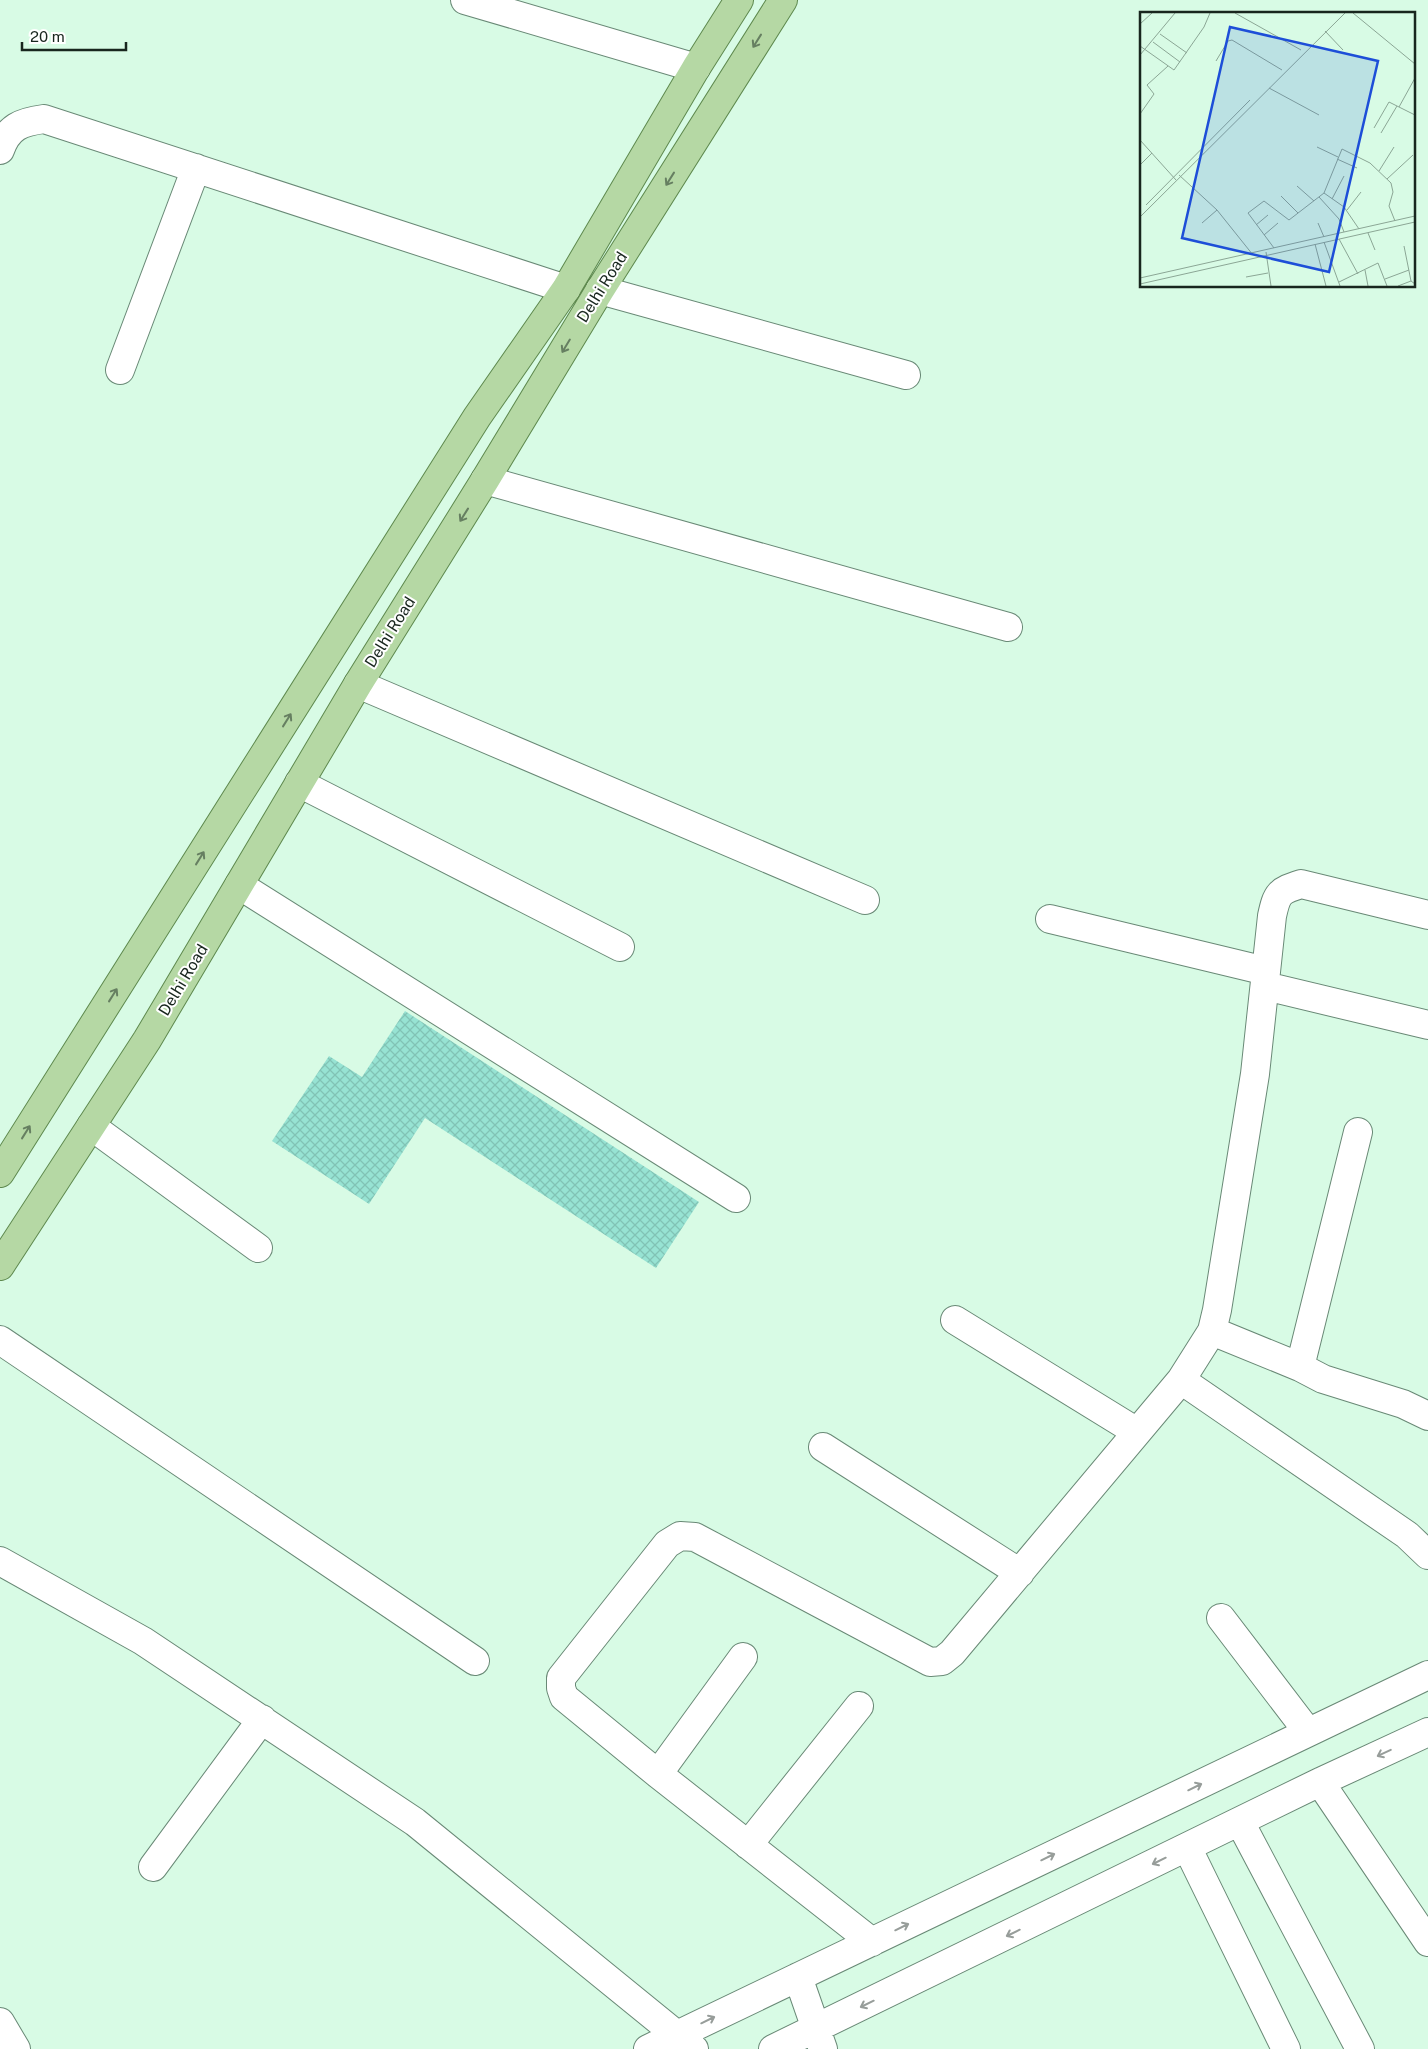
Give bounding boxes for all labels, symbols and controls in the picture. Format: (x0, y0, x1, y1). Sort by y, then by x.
inset map (1140, 12, 1416, 288)
scale bar (22, 20, 126, 52)
text: 20 m (30, 28, 65, 45)
one-way arrow (752, 34, 762, 48)
one-way arrow (665, 171, 675, 185)
street label: Delhi Road (573, 248, 631, 326)
one-way arrow (561, 339, 571, 353)
one-way arrow (458, 508, 468, 522)
street label: Delhi Road (361, 593, 419, 671)
one-way arrow (282, 714, 292, 728)
one-way arrow (195, 851, 205, 865)
street label: Delhi Road (154, 941, 212, 1019)
one-way arrow (108, 988, 118, 1002)
one-way arrow (21, 1126, 31, 1140)
one-way arrow (1377, 1749, 1392, 1758)
one-way arrow (1187, 1782, 1202, 1791)
one-way arrow (1040, 1852, 1055, 1861)
one-way arrow (1151, 1857, 1166, 1867)
one-way arrow (894, 1922, 909, 1931)
one-way arrow (1005, 1928, 1020, 1938)
one-way arrow (859, 1999, 874, 2009)
one-way arrow (700, 2015, 715, 2025)

